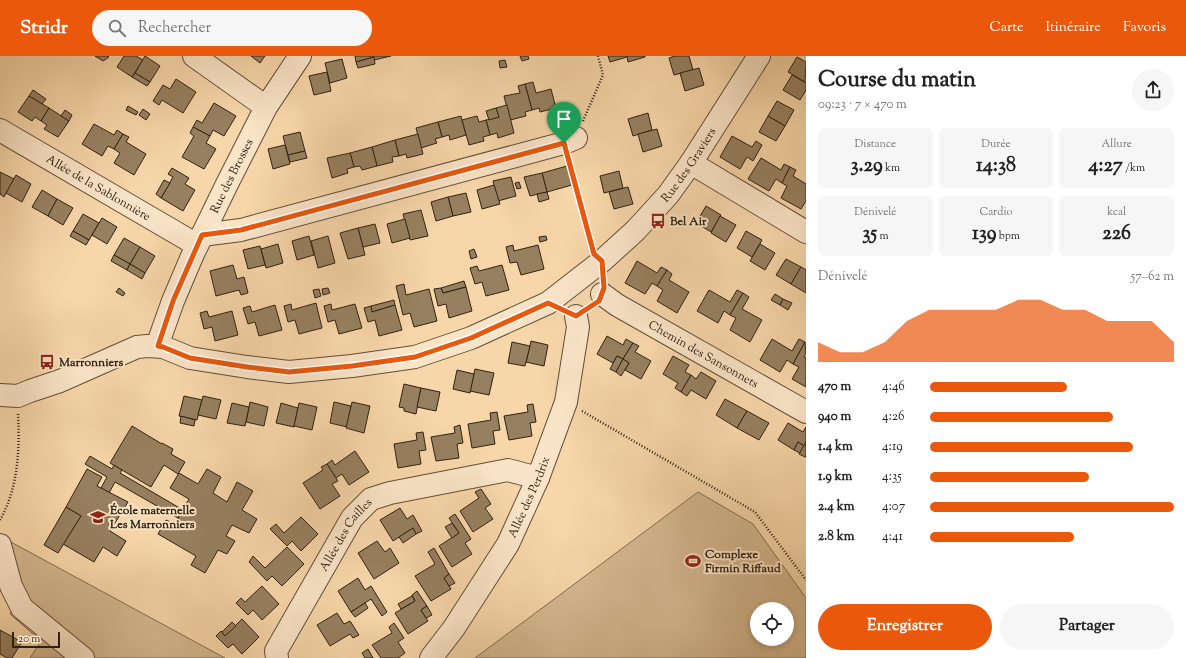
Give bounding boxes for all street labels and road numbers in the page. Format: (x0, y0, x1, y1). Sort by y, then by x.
street label: Rue des Graviers (657, 124, 721, 207)
street label: Rue des Brosses (206, 136, 259, 217)
street label: Allée de la Sablonnière (42, 151, 154, 226)
street label: Chemin des Sansonnets (644, 316, 762, 393)
street label: Allée des Perdrix (504, 454, 555, 541)
street label: Allée des Cailles (315, 494, 377, 575)

